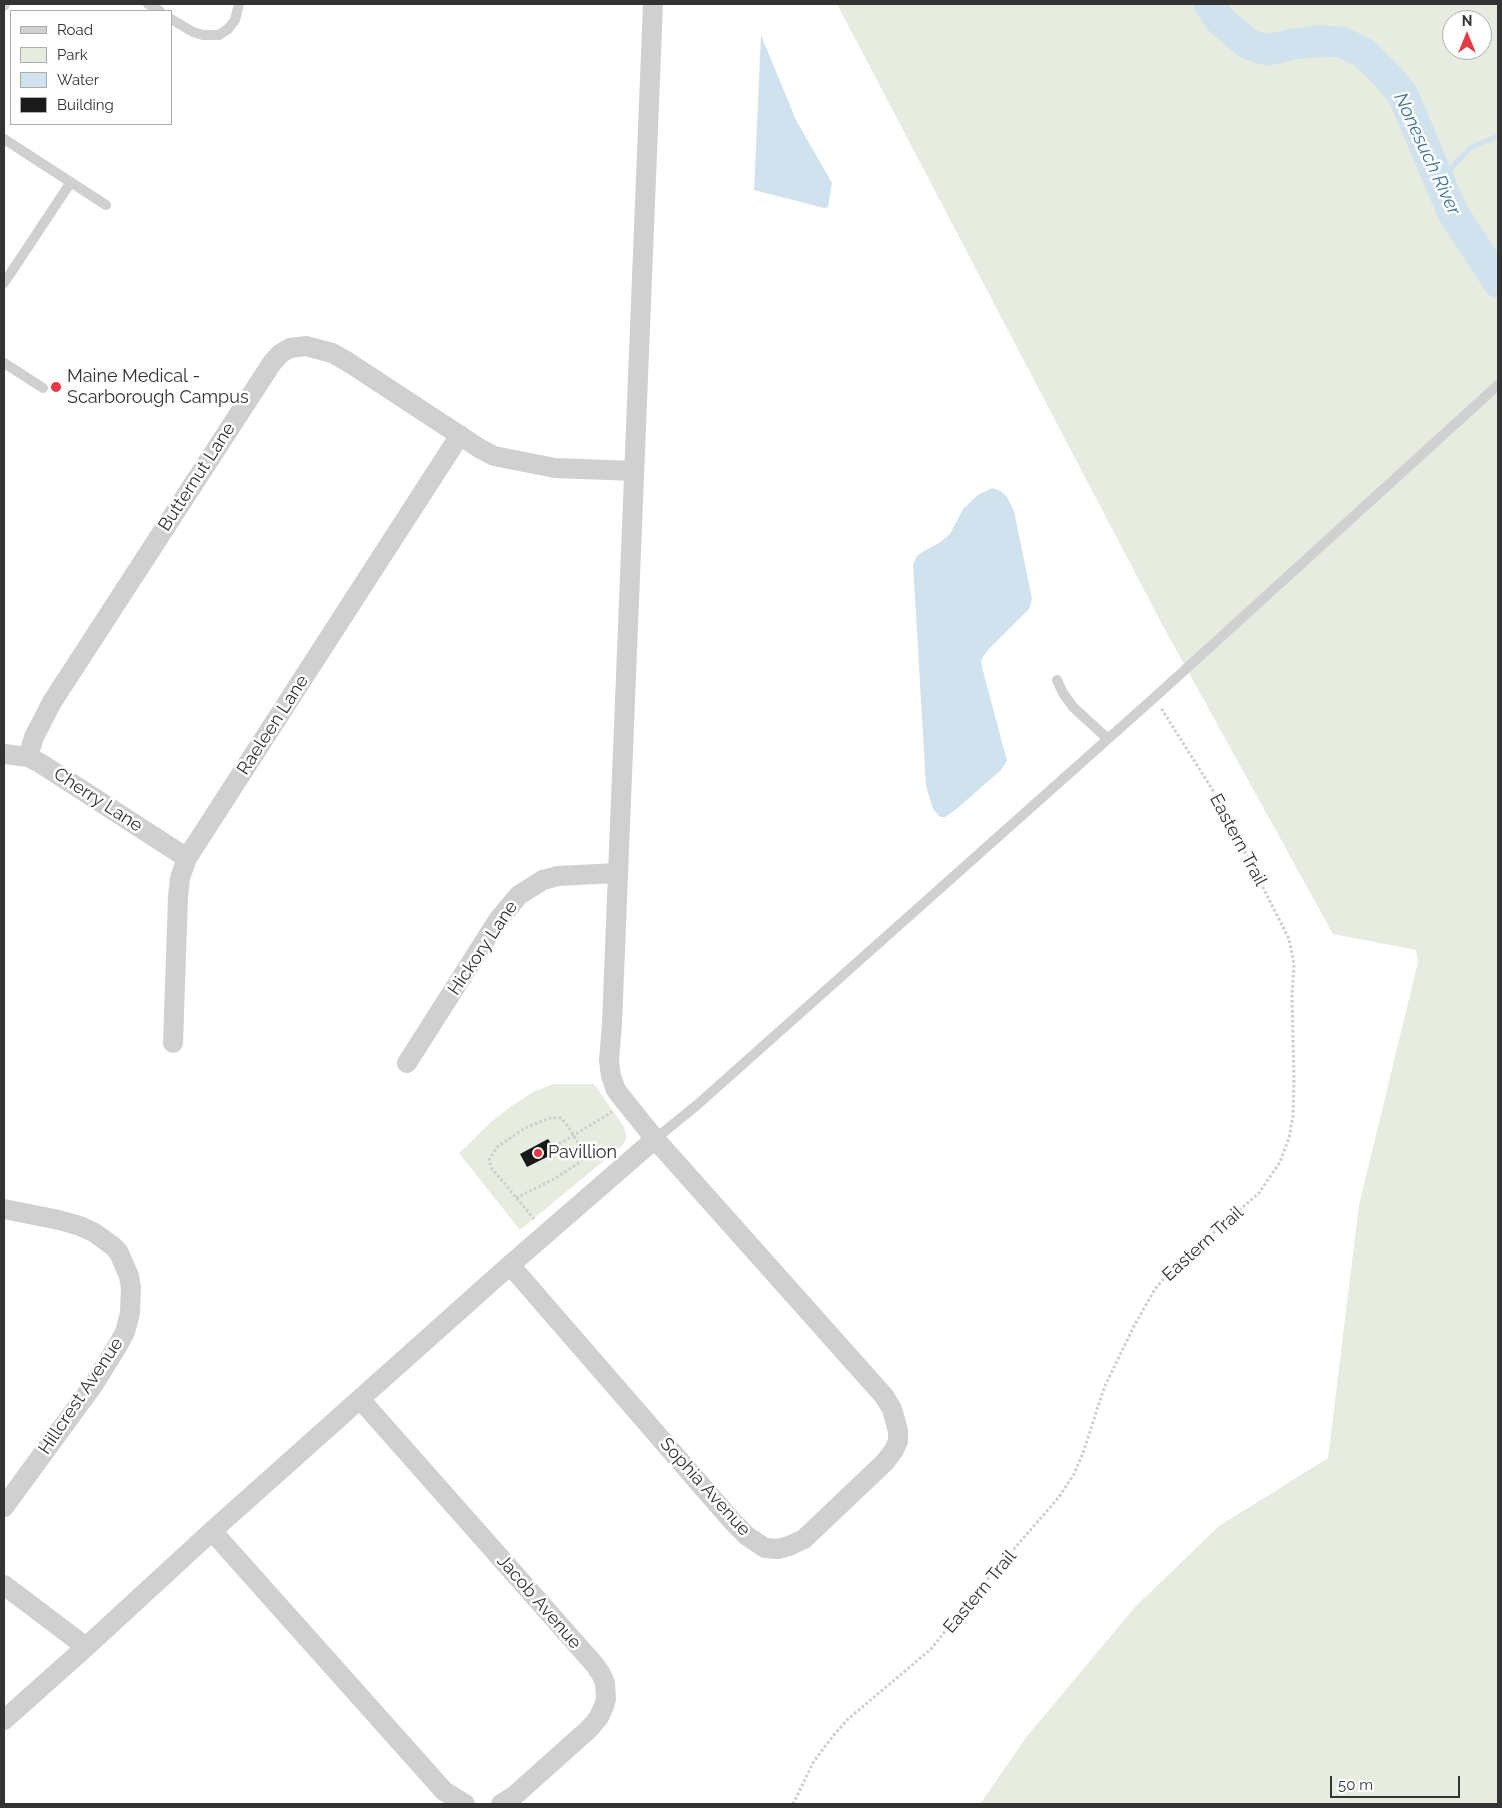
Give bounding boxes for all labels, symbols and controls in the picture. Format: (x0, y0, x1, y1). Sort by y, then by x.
legend (10, 10, 172, 125)
north arrow (1442, 10, 1492, 60)
text: N (1462, 13, 1472, 29)
text: Road (57, 21, 93, 39)
text: Park (57, 46, 88, 64)
text: Water (57, 71, 99, 89)
water label: Nonesuch River (1389, 89, 1465, 219)
text: Building (57, 96, 114, 114)
place label: Maine Medical - Scarborough Campus (67, 366, 249, 408)
marker: Maine Medical - Scarborough Campus (49, 380, 63, 394)
street label: Butternut Lane (154, 419, 240, 535)
street label: Raeleen Lane (233, 671, 313, 779)
street label: Cherry Lane (49, 763, 147, 837)
street label: Eastern Trail (1205, 790, 1271, 890)
street label: Hickory Lane (444, 897, 522, 999)
place label: Pavillion (548, 1142, 617, 1164)
marker: Pavillion (532, 1147, 544, 1159)
street label: Eastern Trail (1158, 1202, 1248, 1286)
street label: Hillcrest Avenue (34, 1334, 128, 1458)
street label: Sophia Avenue (655, 1433, 755, 1541)
street label: Eastern Trail (939, 1546, 1021, 1638)
street label: Jacob Avenue (492, 1551, 586, 1653)
scale bar (1332, 1766, 1462, 1798)
text: 50 m (1338, 1776, 1373, 1794)

